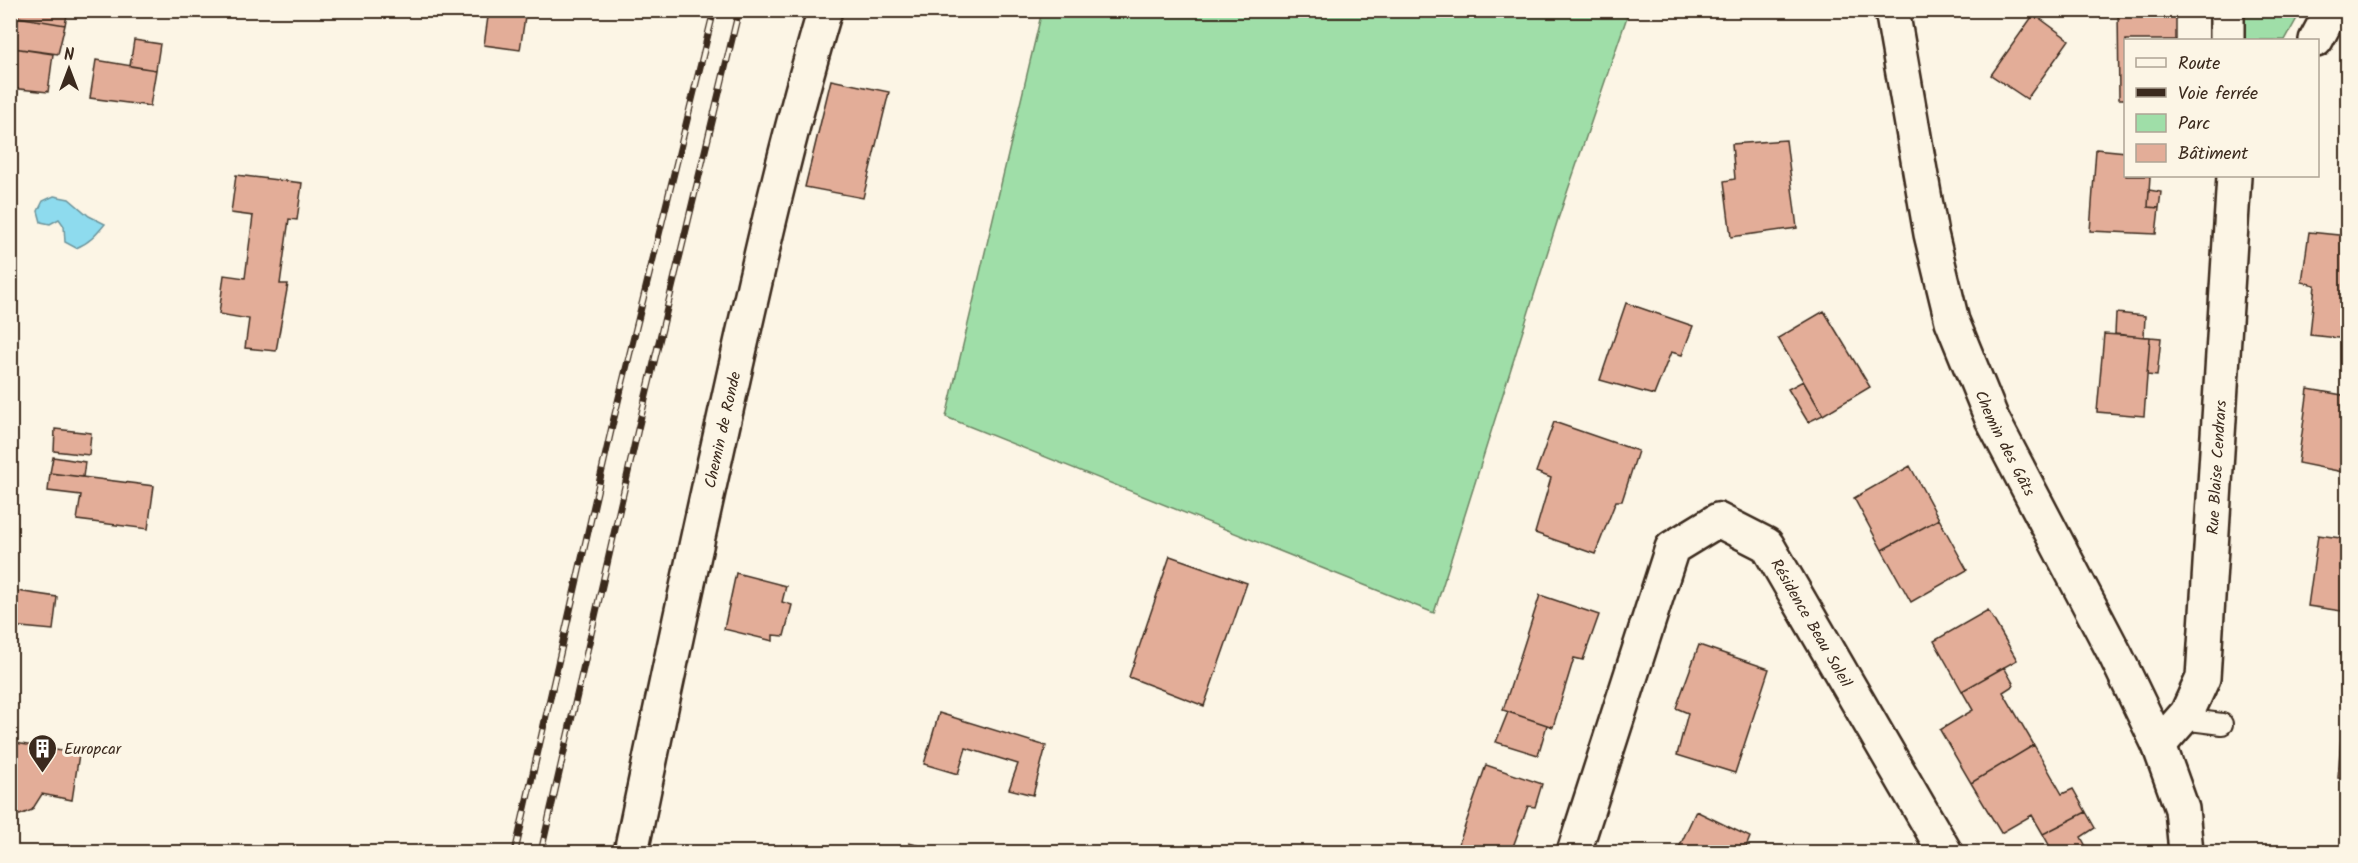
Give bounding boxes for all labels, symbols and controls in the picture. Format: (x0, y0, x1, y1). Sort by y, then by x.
north arrow (39, 39, 99, 99)
legend (2124, 39, 2319, 177)
text: N (64, 43, 74, 68)
text: Route (2178, 50, 2220, 79)
text: Voie ferrée (2178, 80, 2258, 109)
text: Parc (2178, 110, 2210, 139)
text: Bâtiment (2178, 140, 2249, 169)
street label: Chemin de Ronde (698, 369, 748, 491)
street label: Chemin des Gâts (1967, 387, 2041, 501)
street label: Rue Blaise Cendrars (2201, 399, 2234, 536)
street label: Résidence Beau Soleil (1763, 554, 1858, 692)
building icon: Europcar (27, 732, 59, 774)
place label: Europcar (64, 737, 123, 762)

